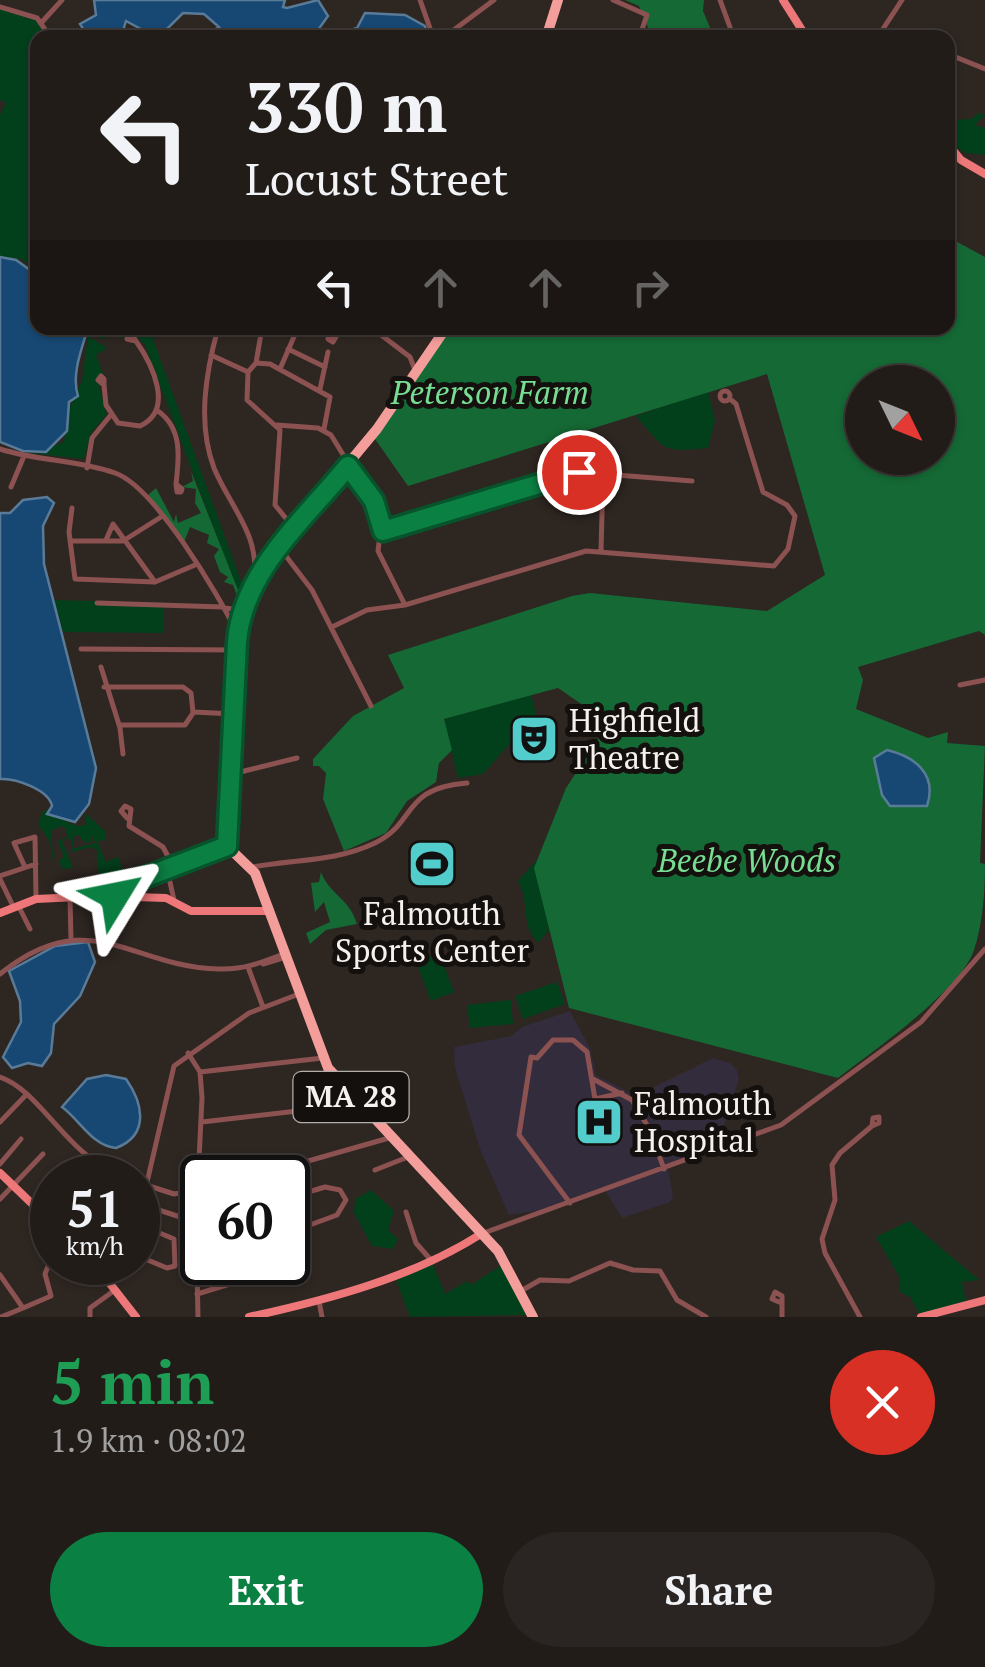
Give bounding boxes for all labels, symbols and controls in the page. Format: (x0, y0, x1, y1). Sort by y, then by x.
text: 330 m (245, 59, 447, 152)
icon: left (80, 70, 210, 200)
text: Locust Street (245, 148, 509, 208)
icon: left (308, 260, 363, 315)
icon: ahead (413, 260, 468, 315)
icon: ahead (518, 260, 573, 315)
icon: right (623, 260, 678, 315)
north arrow (845, 365, 955, 475)
map controls (845, 365, 955, 475)
park label: Peterson Farm (390, 371, 589, 413)
pin (537, 430, 622, 515)
icon: arrive (552, 445, 607, 500)
place label: Highfield Theatre (569, 699, 700, 778)
theatre icon: Highfield Theatre (508, 713, 560, 765)
sports icon: Falmouth Sports Center (406, 838, 458, 890)
park label: Beebe Woods (657, 839, 836, 881)
position arrow (63, 844, 167, 948)
place label: Falmouth Sports Center (335, 892, 530, 971)
road number: MA 28 (294, 1072, 408, 1122)
place label: Falmouth Hospital (634, 1082, 772, 1161)
hospital icon: Falmouth Hospital (573, 1096, 625, 1148)
speed limit sign: 60 (180, 1155, 310, 1285)
text: 51 (67, 1175, 123, 1241)
text: km/h (66, 1229, 124, 1262)
text: 5 min (50, 1342, 214, 1421)
button: close (830, 1350, 935, 1455)
text: 1.9 km · 08:02 (50, 1419, 247, 1461)
button: Exit (50, 1532, 483, 1647)
button: Share (503, 1532, 935, 1647)

